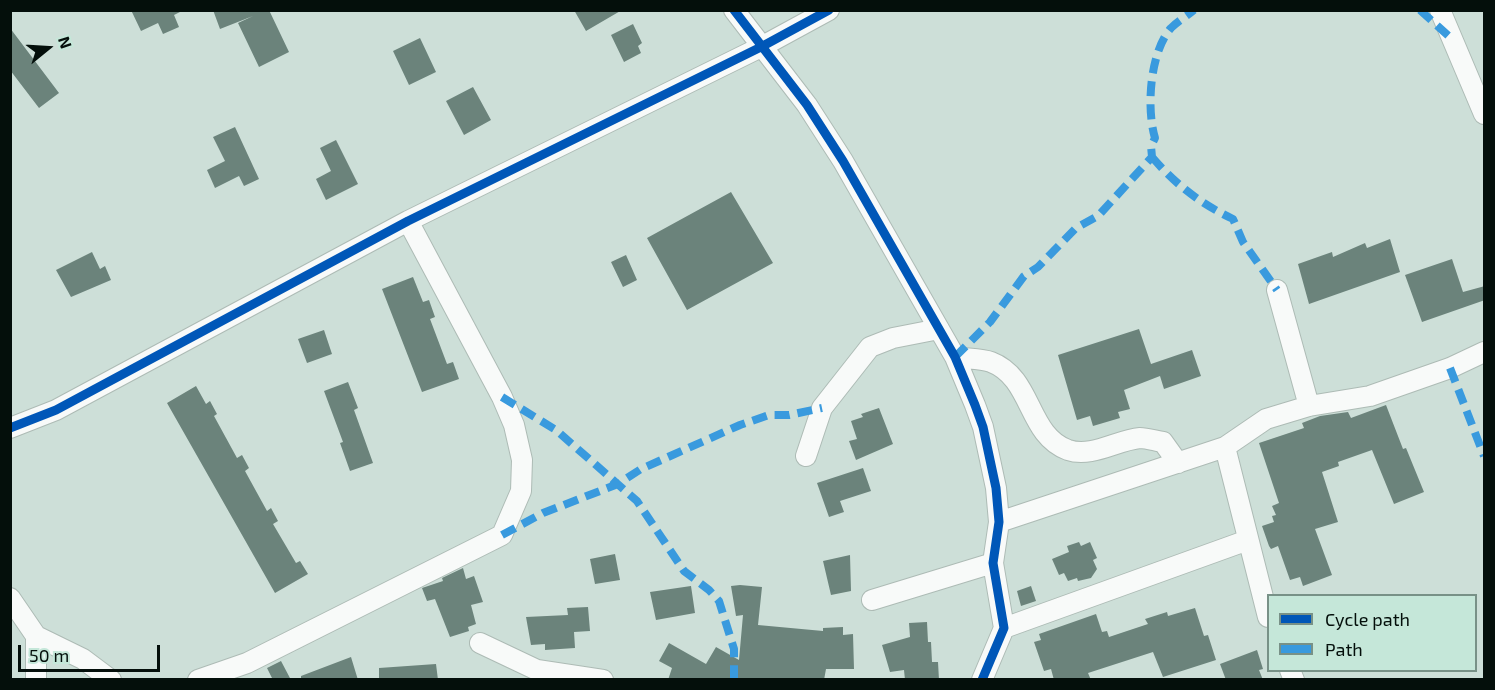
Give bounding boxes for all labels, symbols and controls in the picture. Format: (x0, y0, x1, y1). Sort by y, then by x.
north arrow (18, 18, 78, 78)
text: N (55, 34, 76, 51)
legend (1267, 594, 1477, 672)
text: Cycle path (1325, 608, 1410, 630)
scale bar (21, 633, 164, 671)
text: Path (1325, 638, 1363, 660)
text: 50 m (29, 644, 69, 666)

